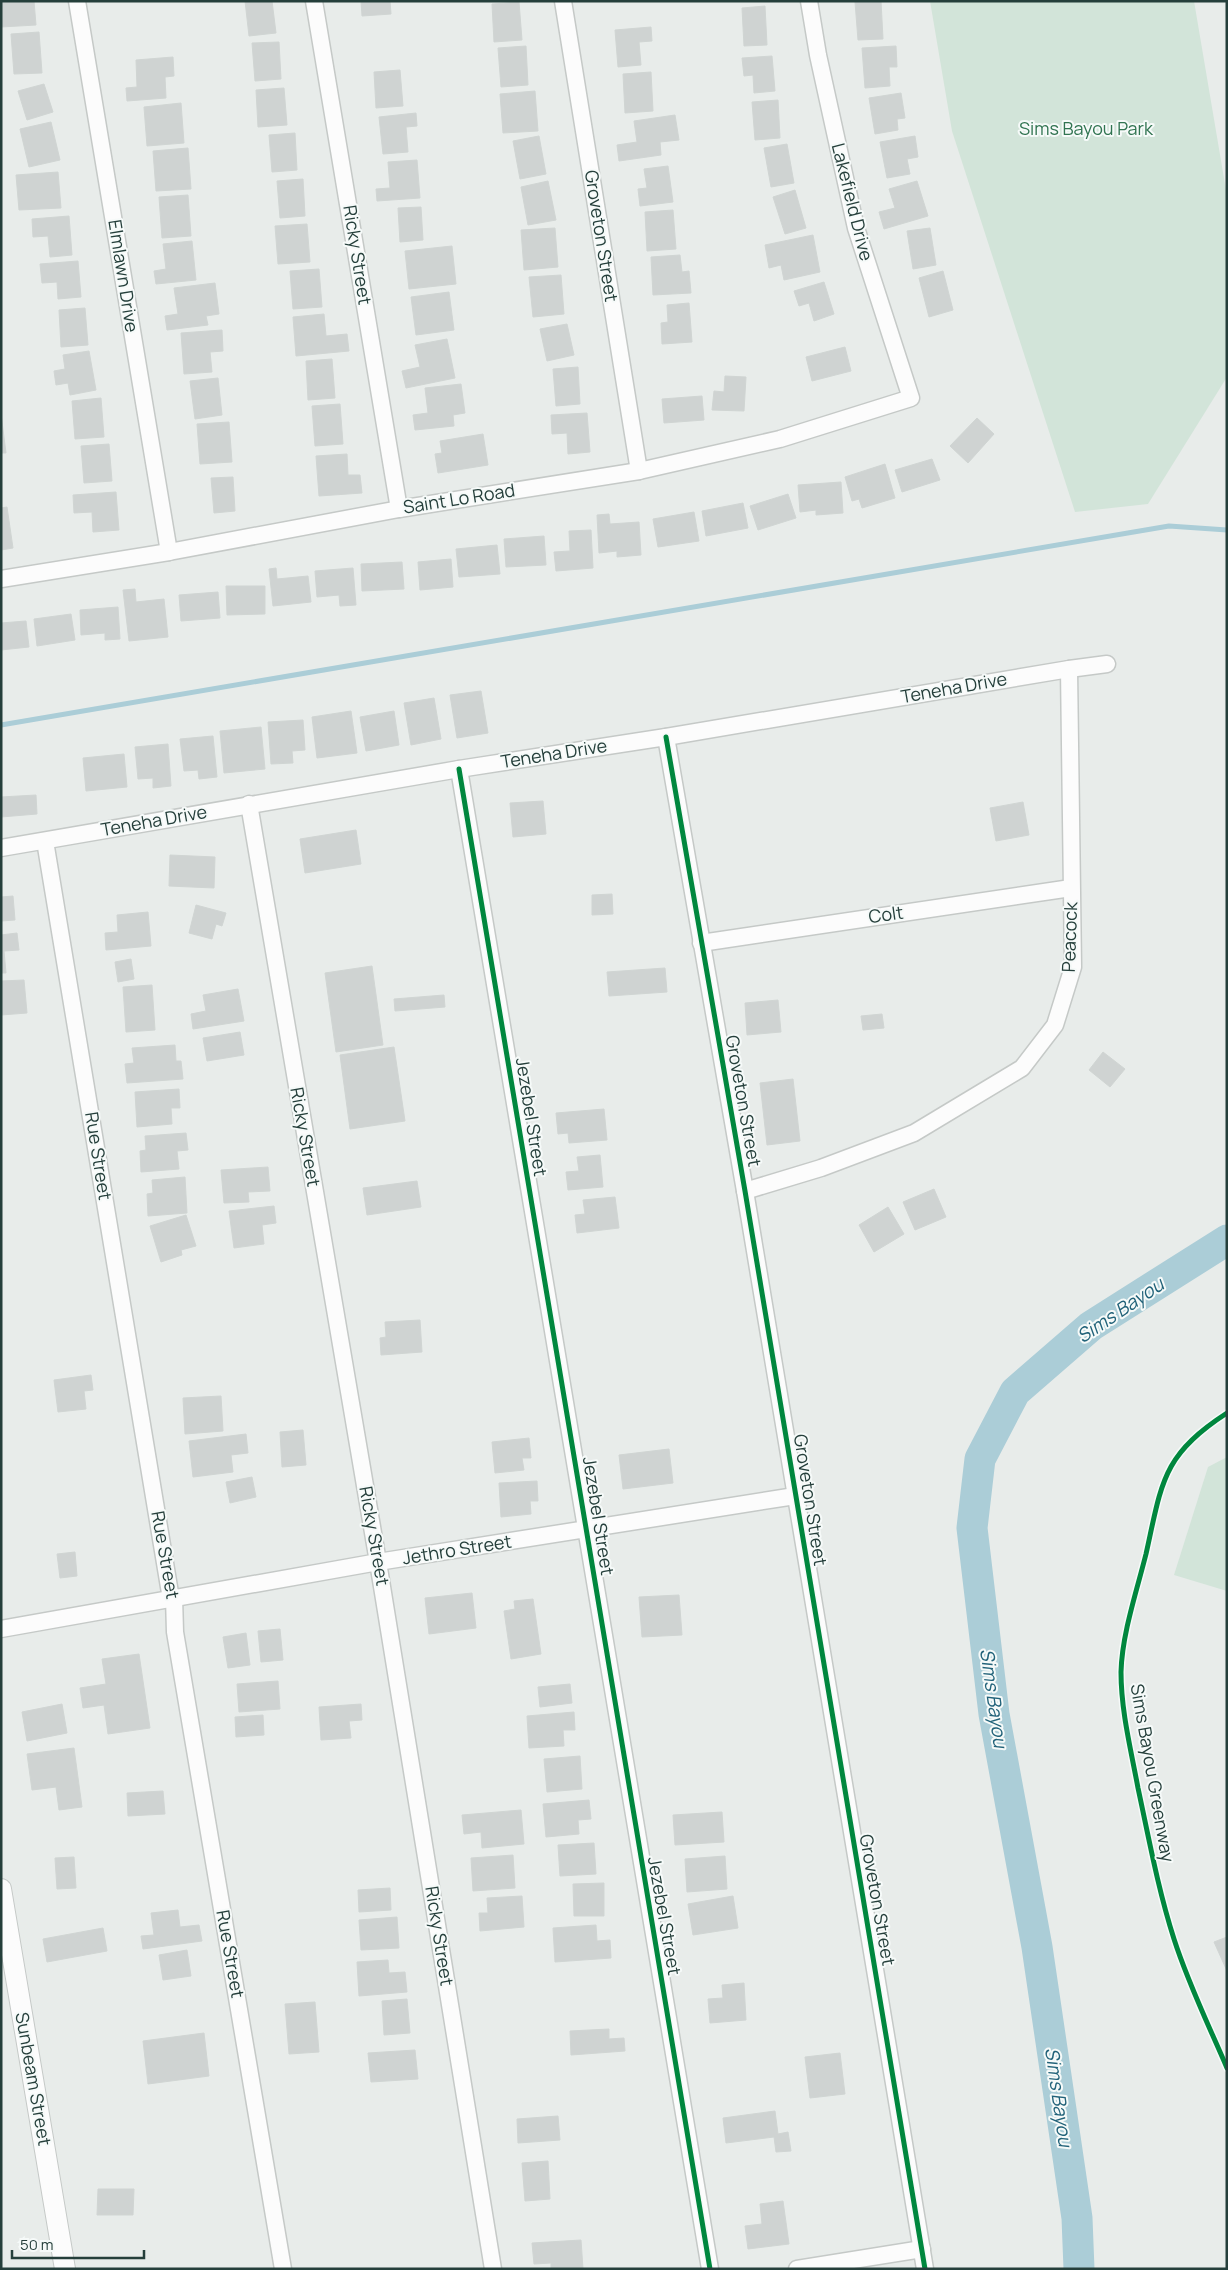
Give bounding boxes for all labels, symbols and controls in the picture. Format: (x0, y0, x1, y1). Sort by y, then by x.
park label: Sims Bayou Park (1019, 116, 1154, 140)
street label: Lakefield Drive (827, 140, 879, 263)
street label: Groveton Street (580, 168, 624, 304)
street label: Ricky Street (338, 203, 378, 306)
street label: Elmlawn Drive (103, 218, 145, 334)
street label: Saint Lo Road (401, 477, 516, 519)
street label: Teneha Drive (899, 666, 1009, 708)
street label: Teneha Drive (499, 733, 609, 773)
street label: Teneha Drive (99, 799, 209, 841)
street label: Colt (867, 900, 905, 928)
street label: Peacock (1056, 900, 1082, 973)
street label: Groveton Street (721, 1033, 767, 1169)
street label: Jezebel Street (511, 1056, 553, 1178)
street label: Ricky Street (285, 1085, 327, 1188)
street label: Rue Street (80, 1110, 118, 1202)
water label: Sims Bayou (1071, 1270, 1170, 1349)
street label: Groveton Street (789, 1432, 833, 1568)
street label: Jezebel Street (578, 1455, 620, 1577)
street label: Ricky Street (354, 1484, 396, 1587)
street label: Rue Street (146, 1509, 186, 1601)
street label: Jethro Street (401, 1529, 513, 1569)
water label: Sims Bayou (974, 1647, 1014, 1751)
street label: Sims Bayou Greenway (1125, 1682, 1181, 1864)
street label: Groveton Street (855, 1832, 901, 1968)
street label: Jezebel Street (643, 1855, 687, 1977)
street label: Ricky Street (420, 1884, 460, 1987)
street label: Rue Street (211, 1908, 251, 2000)
street label: Sunbeam Street (10, 2010, 58, 2147)
water label: Sims Bayou (1039, 2046, 1079, 2150)
scale bar (12, 2228, 145, 2260)
text: 50 m (20, 2234, 54, 2255)

